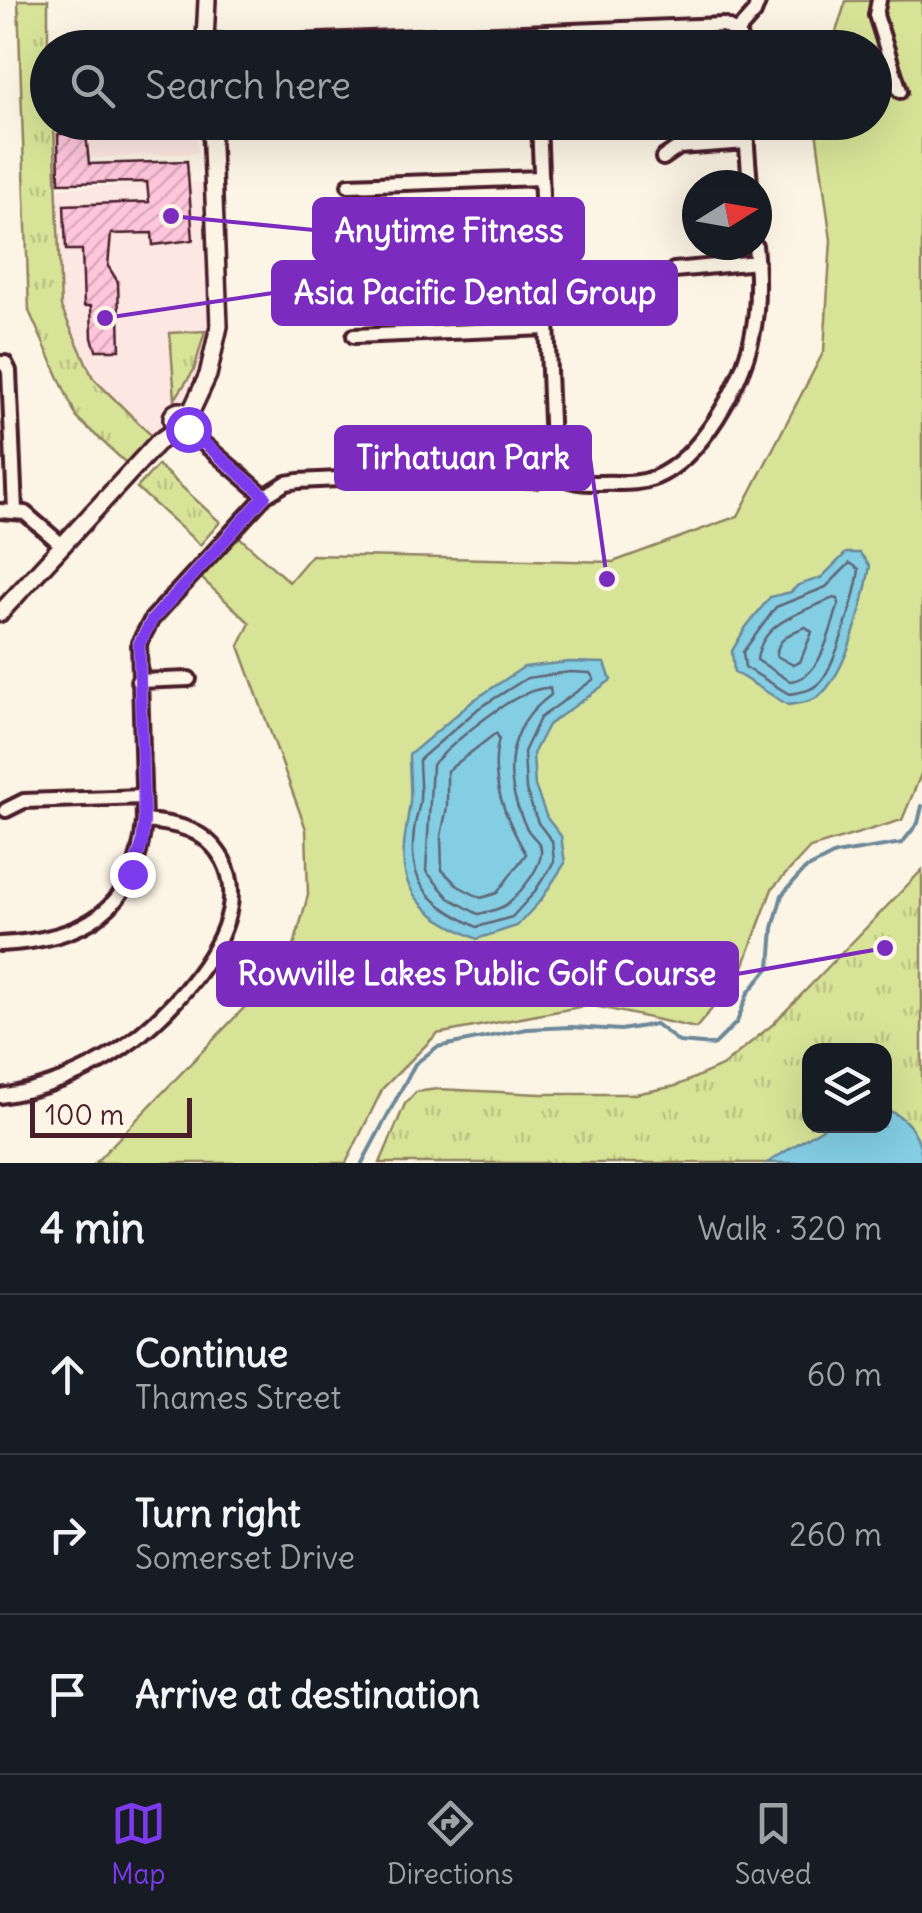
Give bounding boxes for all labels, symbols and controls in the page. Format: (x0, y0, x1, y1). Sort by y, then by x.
search box (30, 30, 892, 140)
icon: search (65, 58, 120, 113)
text: Search here (145, 62, 351, 109)
north arrow (682, 170, 772, 260)
callout: Anytime Fitness (314, 199, 583, 261)
text: Anytime Fitness (335, 210, 563, 251)
callout: Asia Pacific Dental Group (273, 262, 676, 324)
text: Asia Pacific Dental Group (294, 272, 656, 313)
route start (166, 407, 212, 453)
callout: Tirhatuan Park (336, 427, 590, 489)
text: Tirhatuan Park (356, 437, 570, 478)
route end (110, 852, 156, 898)
callout: Rowville Lakes Public Golf Course (218, 943, 737, 1005)
text: Rowville Lakes Public Golf Course (238, 953, 716, 994)
map controls (802, 1043, 892, 1133)
button: layers (802, 1043, 892, 1133)
scale bar (30, 1093, 192, 1138)
text: 100 m (45, 1097, 124, 1133)
text: 4 min (40, 1202, 145, 1254)
text: Walk · 320 m (697, 1208, 882, 1249)
text: Continue (135, 1330, 288, 1377)
icon: ahead (40, 1347, 95, 1402)
text: 60 m (807, 1354, 882, 1395)
text: Thames Street (135, 1377, 341, 1418)
text: Turn right (135, 1490, 301, 1537)
icon: right (40, 1507, 95, 1562)
text: 260 m (789, 1514, 882, 1555)
text: Somerset Drive (135, 1537, 355, 1578)
icon: arrive (40, 1667, 95, 1722)
text: Arrive at destination (135, 1671, 480, 1718)
tab: Map (111, 1796, 166, 1892)
tab: Directions (387, 1796, 513, 1892)
tab: Saved (735, 1796, 811, 1892)

